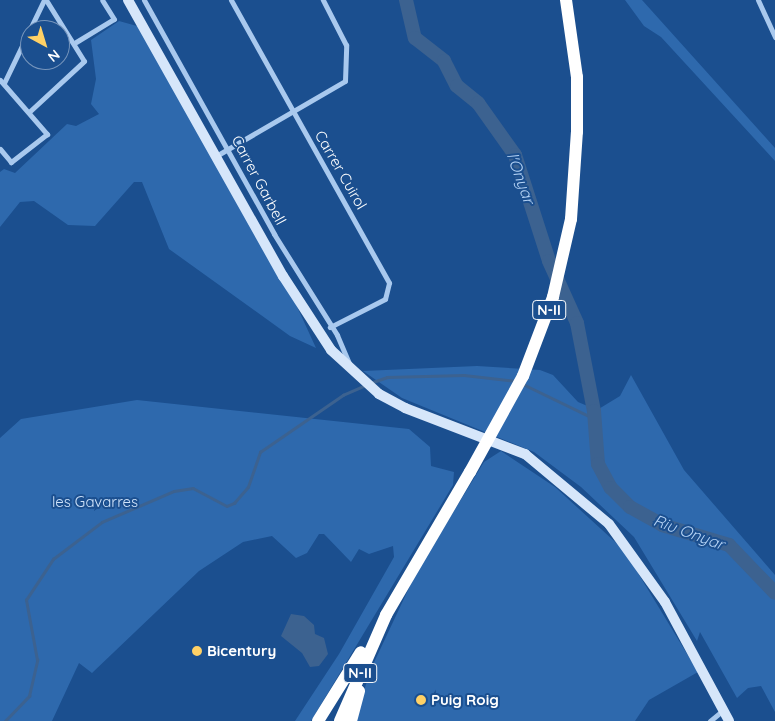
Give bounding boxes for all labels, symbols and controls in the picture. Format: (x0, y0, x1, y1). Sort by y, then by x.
north arrow (20, 20, 70, 70)
text: N (44, 46, 63, 66)
street label: Carrer Cuirol (311, 127, 371, 213)
street label: Carrer Garbell (228, 132, 290, 228)
water label: l'Onyar (503, 150, 539, 206)
road number: N-II (532, 298, 566, 322)
park label: les Gavarres (52, 493, 138, 511)
water label: Riu Onyar (651, 510, 727, 554)
place label: Bicentury (207, 642, 276, 660)
marker: Bicentury (191, 645, 203, 657)
road number: N-II (342, 661, 378, 684)
place label: Puig Roig (431, 691, 499, 709)
marker: Puig Roig (415, 694, 427, 706)

